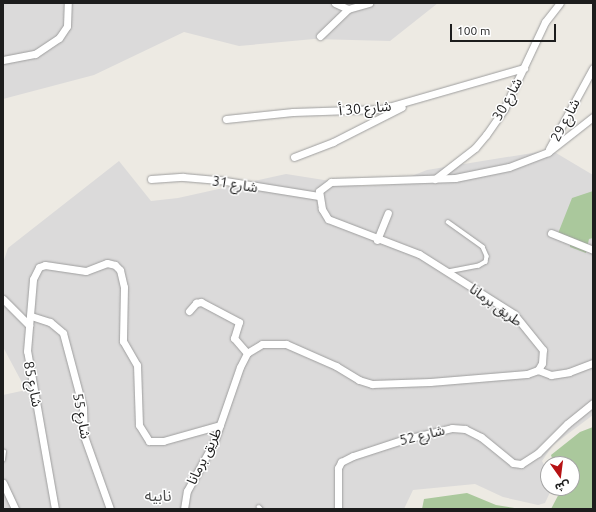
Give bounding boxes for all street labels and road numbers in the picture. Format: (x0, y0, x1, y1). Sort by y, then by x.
street label: شارع 30 (488, 75, 526, 123)
street label: شارع 29 (547, 96, 583, 144)
street label: شارع 30 أ (338, 97, 392, 119)
street label: شارع 31 (211, 172, 259, 196)
street label: طريق برمانا (466, 280, 526, 330)
street label: شارع 85 (20, 360, 46, 408)
street label: شارع 55 (70, 392, 94, 440)
street label: شارع 52 (398, 421, 446, 449)
street label: طريق برمانا (183, 425, 225, 487)

